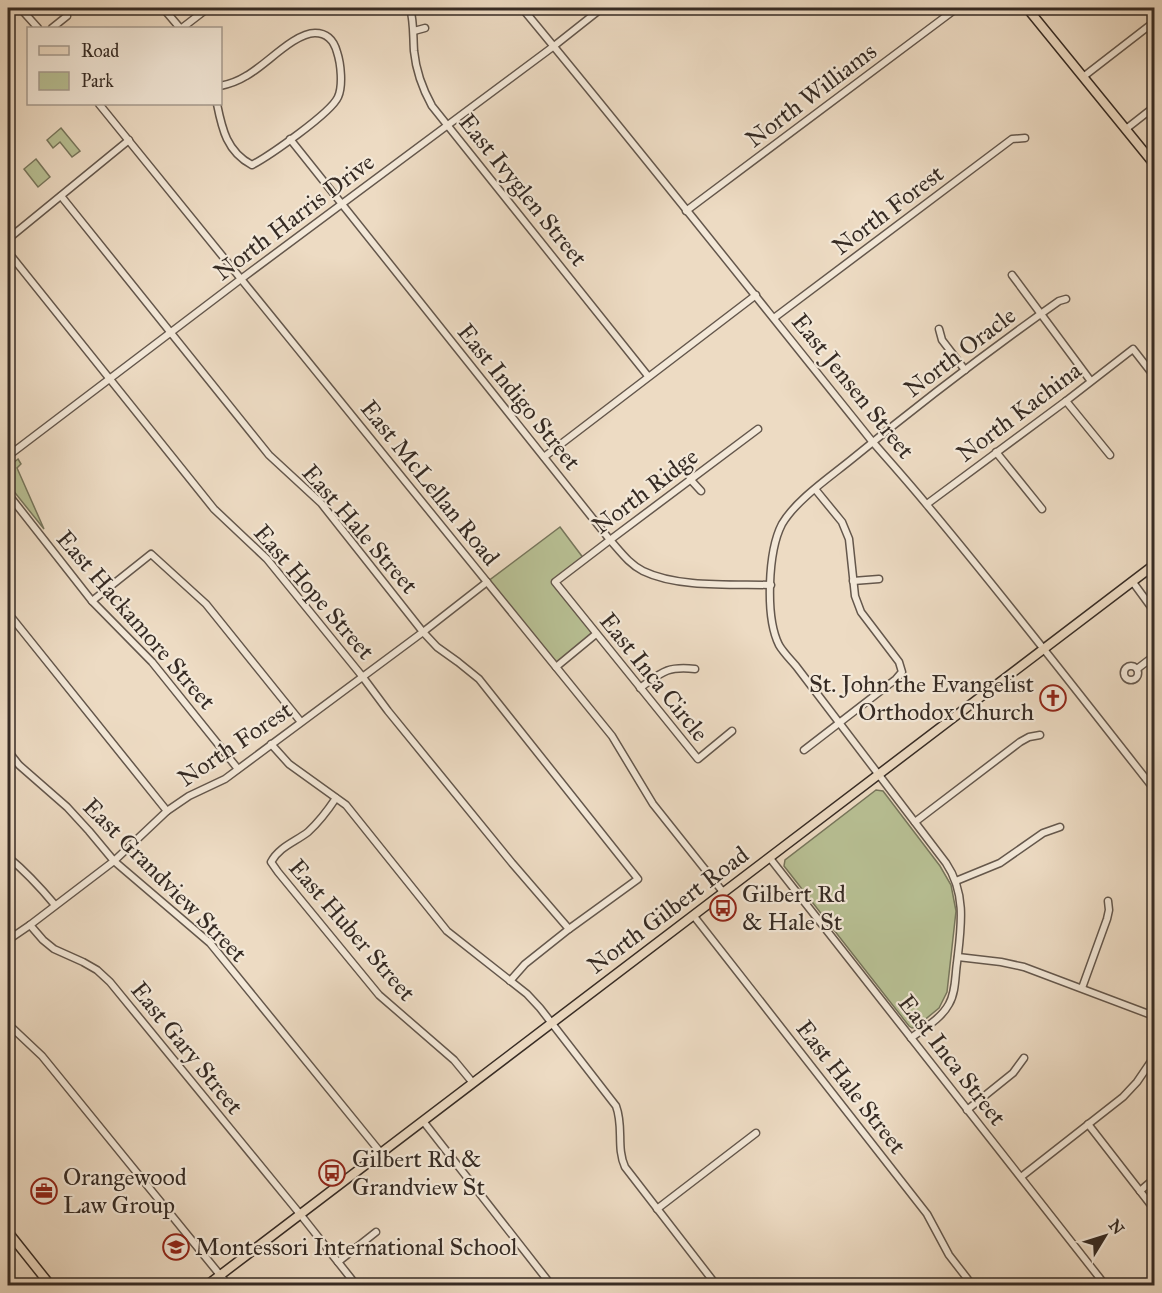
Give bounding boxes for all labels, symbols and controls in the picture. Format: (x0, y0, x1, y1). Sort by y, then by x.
legend (27, 27, 222, 105)
street label: North Williams (740, 36, 882, 154)
text: Road (81, 40, 119, 62)
text: Park (81, 70, 114, 92)
street label: East Ivyglen Street (452, 108, 594, 273)
street label: North Harris Drive (208, 147, 380, 287)
street label: North Forest (826, 158, 950, 262)
street label: North Oracle (898, 300, 1022, 404)
street label: East Jensen Street (785, 307, 921, 465)
street label: East Indigo Street (451, 318, 588, 477)
street label: North Kachina (951, 355, 1088, 469)
street label: East McLellan Road (354, 394, 506, 572)
street label: North Ridge (586, 441, 704, 541)
street label: East Hale Street (296, 458, 425, 600)
street label: East Hope Street (247, 518, 381, 666)
street label: East Hackamore Street (50, 524, 222, 716)
street label: East Inca Circle (593, 607, 715, 747)
place label: St. John the Evangelist Orthodox Church (809, 669, 1034, 727)
church icon: St. John the Evangelist Orthodox Church (1038, 683, 1068, 713)
street label: North Forest (172, 695, 298, 793)
street label: East Grandview Street (77, 792, 254, 969)
street label: North Gilbert Road (581, 840, 755, 980)
street label: East Huber Street (282, 853, 422, 1008)
place label: Gilbert Rd & Hale St (742, 879, 846, 937)
bus stop icon: Gilbert Rd & Hale St (708, 893, 738, 923)
street label: East Gary Street (124, 975, 250, 1121)
street label: East Inca Street (892, 988, 1013, 1132)
street label: East Hale Street (789, 1014, 913, 1160)
place label: Gilbert Rd & Grandview St (352, 1144, 485, 1202)
bus stop icon: Gilbert Rd & Grandview St (317, 1158, 347, 1188)
place label: Orangewood Law Group (63, 1162, 187, 1220)
office icon: Orangewood Law Group (29, 1176, 59, 1206)
north arrow (1075, 1206, 1135, 1266)
text: N (1105, 1216, 1128, 1239)
school or university icon: Montessori International School (161, 1232, 191, 1262)
place label: Montessori International School (195, 1232, 518, 1262)

